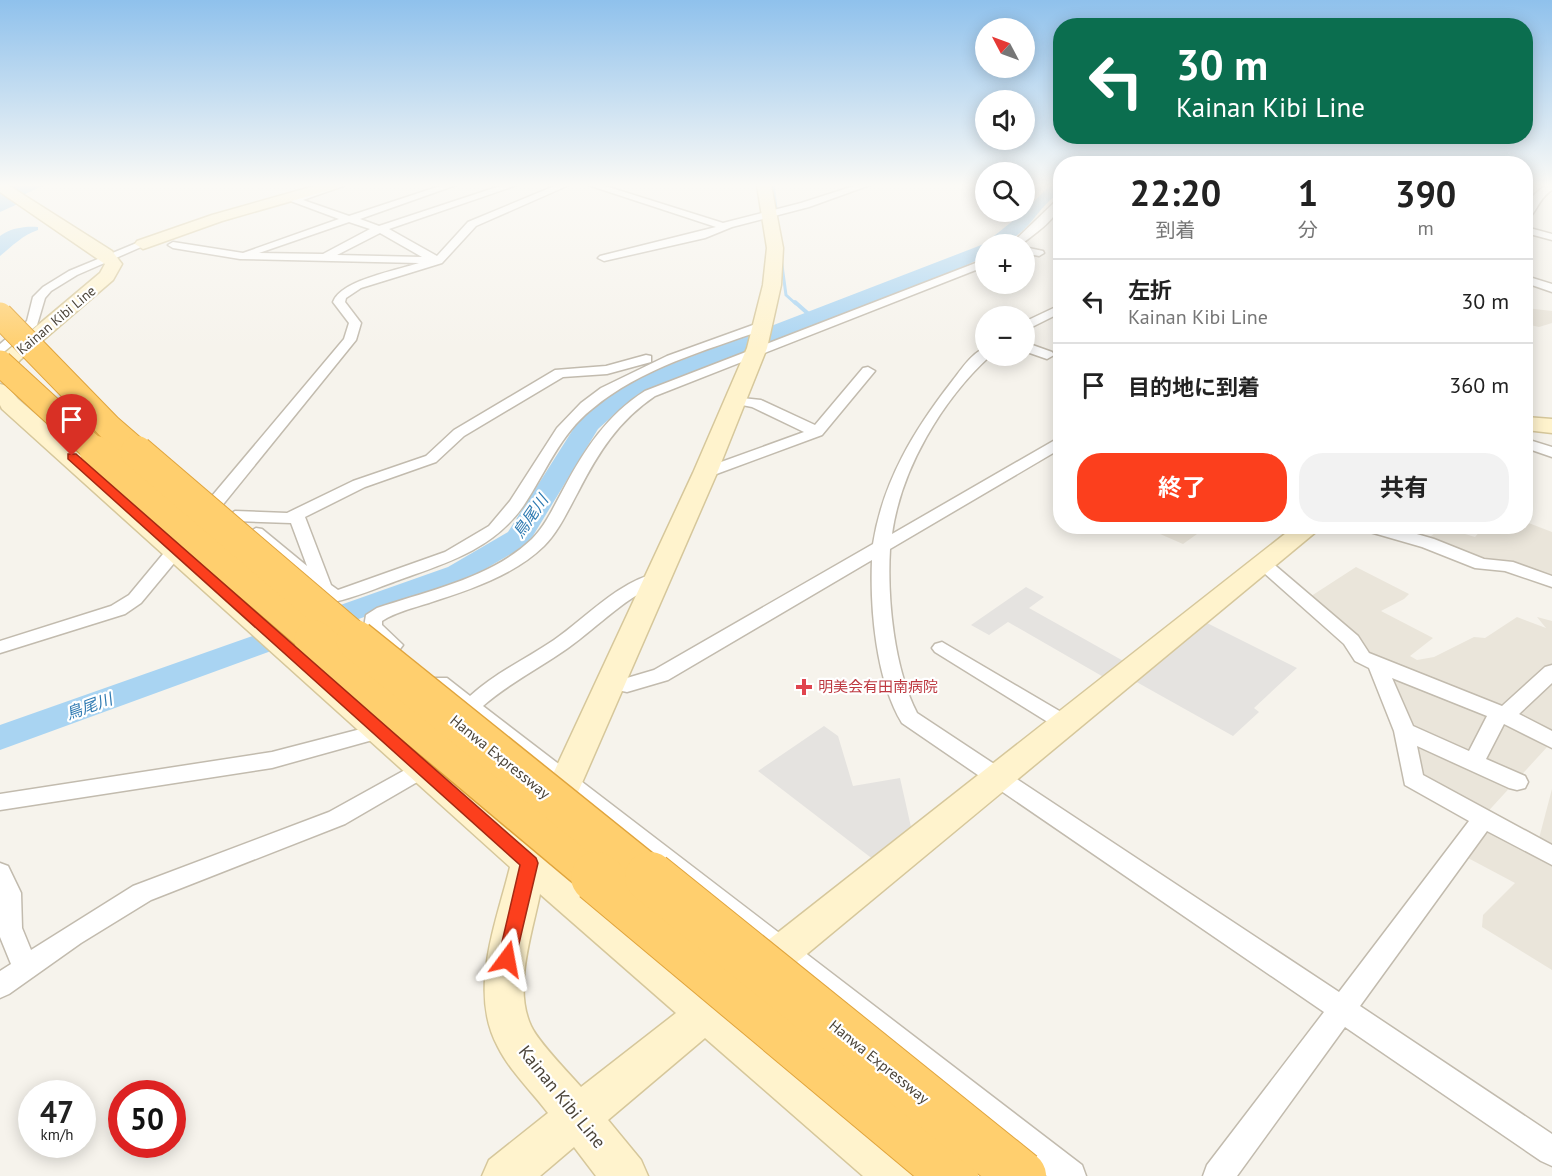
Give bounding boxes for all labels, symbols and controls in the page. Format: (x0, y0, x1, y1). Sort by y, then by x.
north arrow (975, 18, 1035, 78)
map controls (975, 18, 1035, 366)
text: 30 m (1176, 37, 1268, 92)
icon: left (1077, 42, 1155, 120)
button: sound (975, 90, 1035, 150)
text: Kainan Kibi Line (1176, 90, 1365, 124)
button: search (975, 162, 1035, 222)
text: 22:20 (1130, 169, 1221, 216)
text: 1 (1298, 169, 1318, 216)
text: 390 (1395, 170, 1456, 217)
text: m (1417, 215, 1434, 241)
text: 到着 (1155, 217, 1195, 243)
text: 分 (1298, 217, 1318, 243)
button: + (975, 234, 1035, 294)
text: 左折 (1128, 276, 1172, 304)
street label: Kainan Kibi Line (13, 282, 99, 358)
icon: left (1077, 285, 1110, 318)
text: 30 m (1461, 287, 1509, 315)
text: Kainan Kibi Line (1128, 304, 1268, 330)
button: − (975, 306, 1035, 366)
icon: arrive (1077, 369, 1110, 402)
text: 360 m (1449, 371, 1509, 399)
text: 目的地に到着 (1128, 373, 1260, 401)
pin (46, 394, 97, 456)
icon: arrive (55, 403, 88, 436)
button: 終了 (1077, 453, 1287, 522)
button: 共有 (1299, 453, 1509, 522)
water label: 鳥尾川 (508, 489, 553, 541)
place label: 明美会有田南病院 (818, 677, 938, 696)
marker: 明美会有田南病院 (795, 678, 813, 696)
water label: 鳥尾川 (63, 688, 117, 724)
street label: Hanwa Expressway (447, 711, 554, 803)
position arrow (475, 927, 539, 991)
street label: Hanwa Expressway (826, 1016, 933, 1108)
street label: Kainan Kibi Line (514, 1041, 611, 1153)
speed limit sign: 50 (108, 1080, 186, 1158)
text: 47 (40, 1092, 74, 1131)
text: km/h (41, 1125, 73, 1144)

